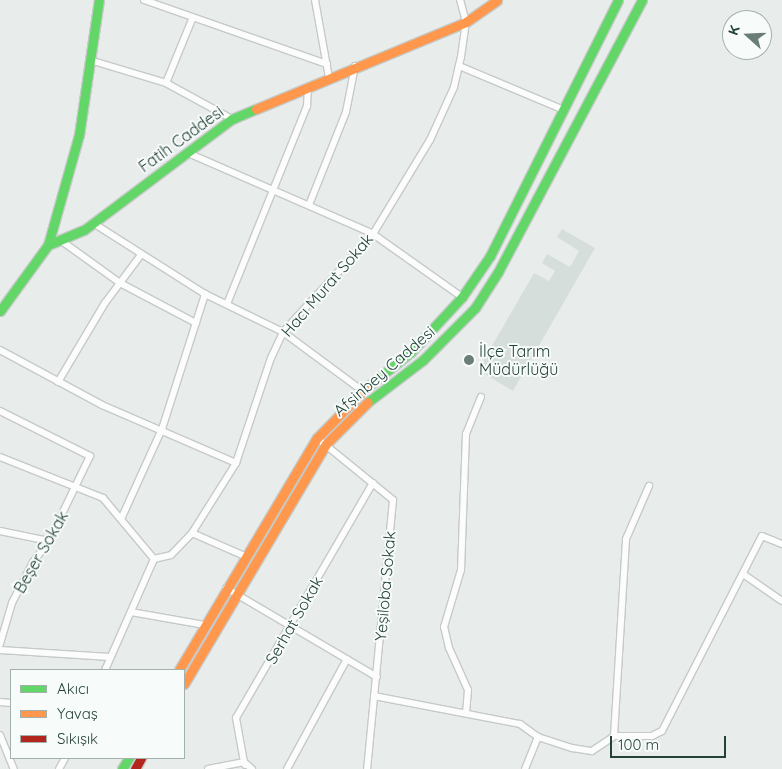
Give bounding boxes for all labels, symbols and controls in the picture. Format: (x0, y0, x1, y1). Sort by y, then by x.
north arrow (722, 10, 772, 60)
text: K (724, 23, 744, 38)
street label: Fatih Caddesi (135, 102, 227, 176)
street label: Hacı Murat Sokak (277, 229, 377, 341)
street label: Afşinbey Caddesi (329, 322, 439, 420)
place label: İlçe Tarım Müdürlüğü (479, 341, 558, 379)
marker: İlçe Tarım Müdürlüğü (463, 354, 475, 366)
street label: Beşer Sokak (10, 507, 72, 597)
street label: Yeşiloba Sokak (371, 530, 399, 642)
street label: Serhat Sokak (261, 573, 327, 667)
legend (10, 669, 185, 759)
text: Akıcı (57, 679, 89, 698)
text: Yavaş (57, 704, 98, 723)
scale bar (612, 726, 728, 758)
text: Sıkışık (57, 729, 98, 748)
text: 100 m (618, 735, 659, 754)

